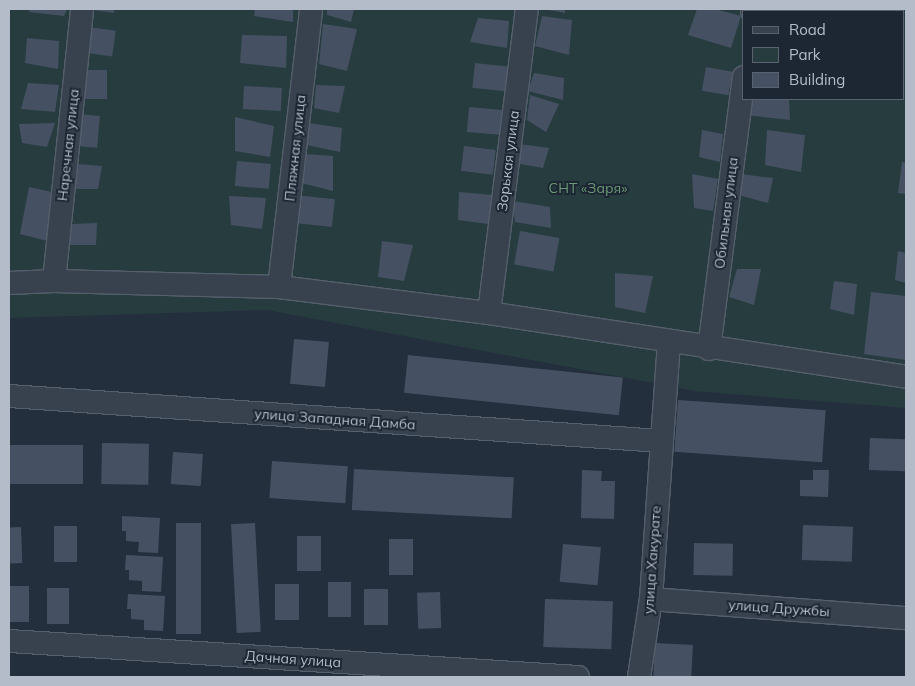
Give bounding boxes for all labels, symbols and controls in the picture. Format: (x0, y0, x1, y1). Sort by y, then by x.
legend (742, 10, 905, 100)
text: Road (789, 20, 826, 39)
text: Park (789, 45, 821, 64)
text: Building (789, 70, 845, 89)
street label: Наречная улица (54, 88, 82, 202)
street label: Пляжная улица (281, 94, 309, 202)
street label: Зорькая улица (493, 110, 523, 212)
street label: Обильная улица (711, 156, 741, 270)
park label: СНТ «Заря» (549, 180, 627, 196)
street label: улица Западная Дамба (254, 405, 416, 433)
street label: улица Хакурате (640, 505, 664, 615)
street label: улица Дружбы (728, 596, 830, 620)
street label: Дачная улица (244, 647, 342, 671)

